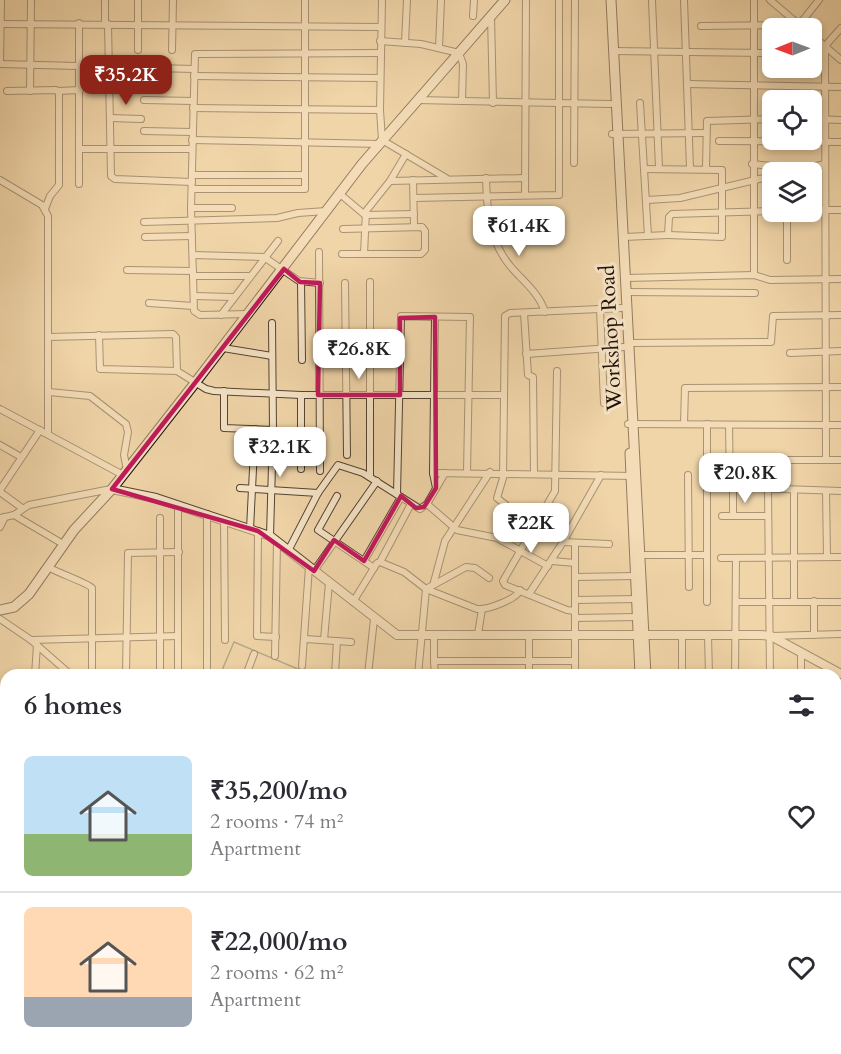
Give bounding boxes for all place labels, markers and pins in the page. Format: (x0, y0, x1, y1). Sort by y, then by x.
pin: ₹35.2K (77, 55, 175, 106)
pin: ₹61.4K (470, 206, 568, 257)
pin: ₹26.8K (310, 329, 408, 380)
pin: ₹32.1K (231, 427, 329, 478)
pin: ₹20.8K (696, 453, 794, 504)
pin: ₹22K (495, 503, 567, 554)

